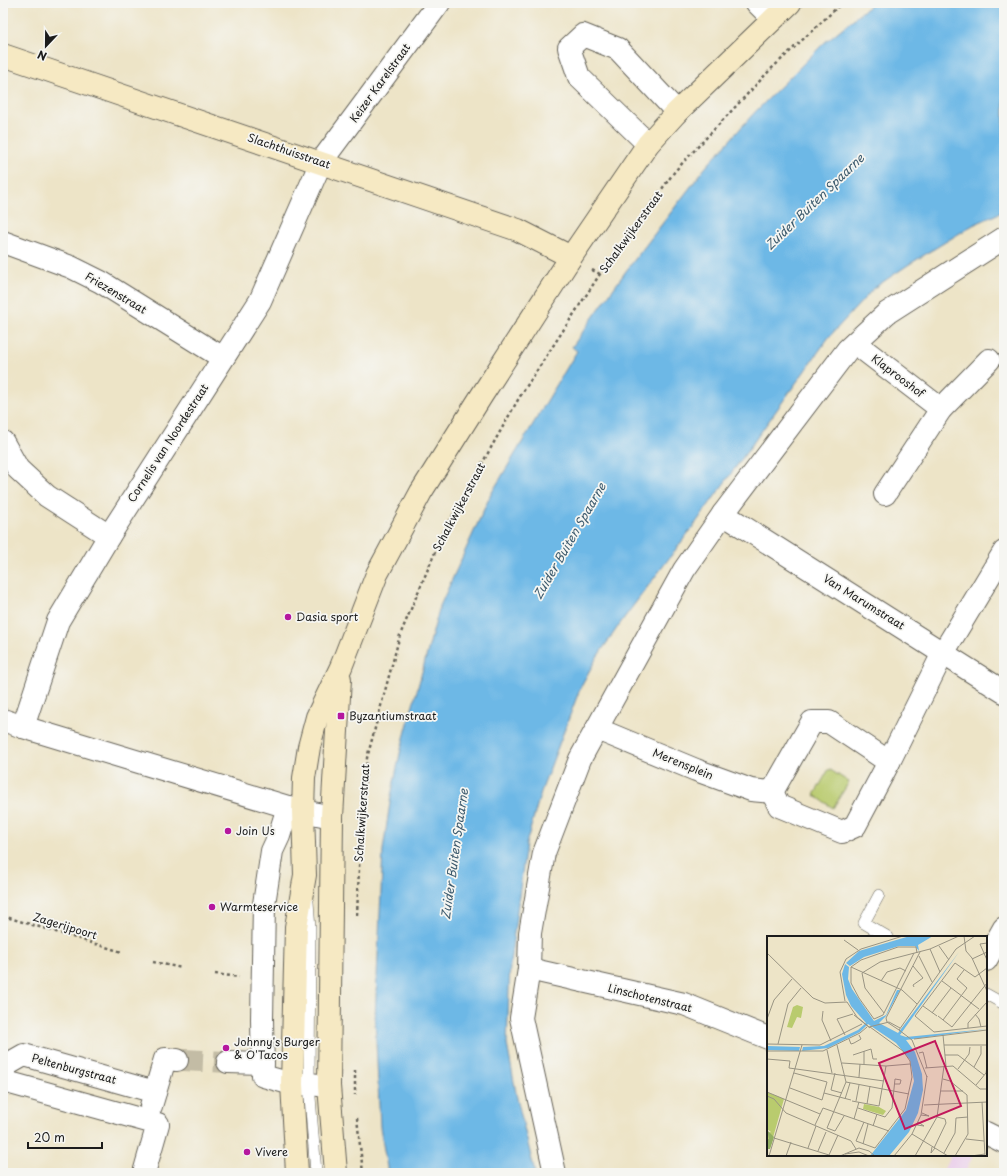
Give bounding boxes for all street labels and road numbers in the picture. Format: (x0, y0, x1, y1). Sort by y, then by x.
street label: Keizer Karelstraat (345, 39, 414, 126)
street label: Slachthuisstraat (245, 128, 334, 173)
street label: Schalkwijkerstraat (595, 187, 667, 276)
street label: Friezenstraat (82, 267, 151, 318)
street label: Klaprooshof (868, 350, 929, 402)
street label: Cornelis van Noordestraat (123, 380, 213, 505)
street label: Schalkwijkerstraat (428, 459, 489, 554)
street label: Van Marumstraat (820, 570, 909, 634)
street label: Merensplein (650, 744, 716, 783)
street label: Schalkwijkerstraat (350, 763, 373, 863)
street label: Zagerijpoort (31, 908, 99, 943)
street label: Linschotenstraat (606, 979, 695, 1016)
street label: Peltenburgstraat (30, 1049, 119, 1088)

